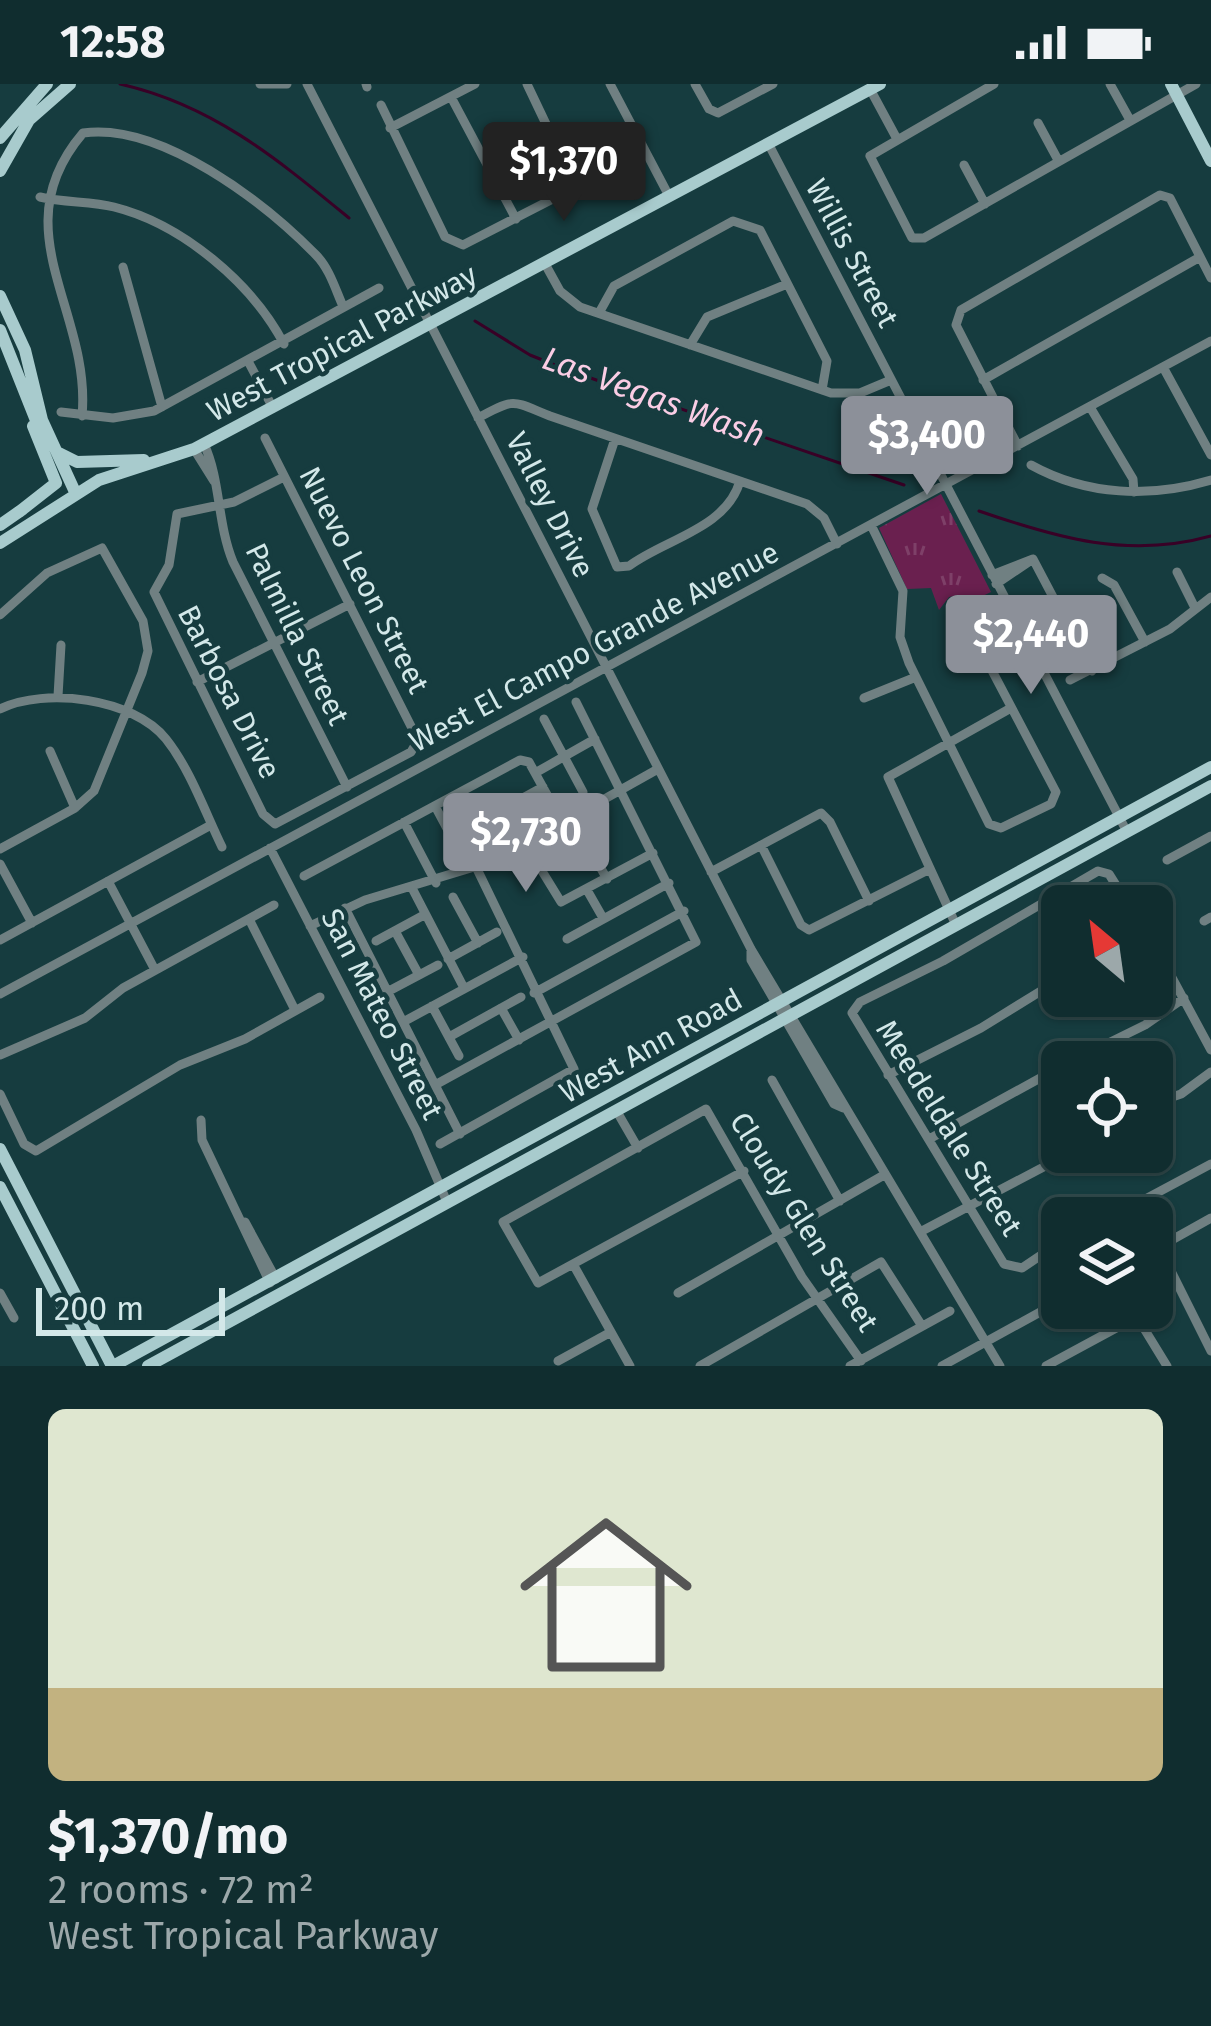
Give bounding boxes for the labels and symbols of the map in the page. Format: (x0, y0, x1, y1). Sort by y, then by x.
pin: $1,370 (466, 122, 662, 224)
street label: Willis Street (798, 173, 906, 333)
street label: West Tropical Parkway (201, 256, 483, 429)
water label: Las Vegas Wash (537, 338, 770, 456)
pin: $3,400 (829, 396, 1025, 498)
street label: Valley Drive (498, 426, 602, 584)
street label: Nuevo Leon Street (291, 461, 437, 699)
street label: West El Campo Grande Avenue (403, 534, 785, 760)
street label: Palmilla Street (237, 537, 357, 731)
pin: $2,440 (933, 595, 1129, 697)
street label: Barbosa Drive (170, 599, 288, 785)
pin: $2,730 (428, 793, 624, 895)
north arrow (1041, 885, 1173, 1017)
street label: San Mateo Street (313, 903, 451, 1125)
street label: West Ann Road (553, 981, 749, 1111)
street label: Meedeldale Street (868, 1014, 1030, 1243)
street label: Cloudy Glen Street (722, 1106, 886, 1338)
scale bar (36, 1282, 225, 1335)

